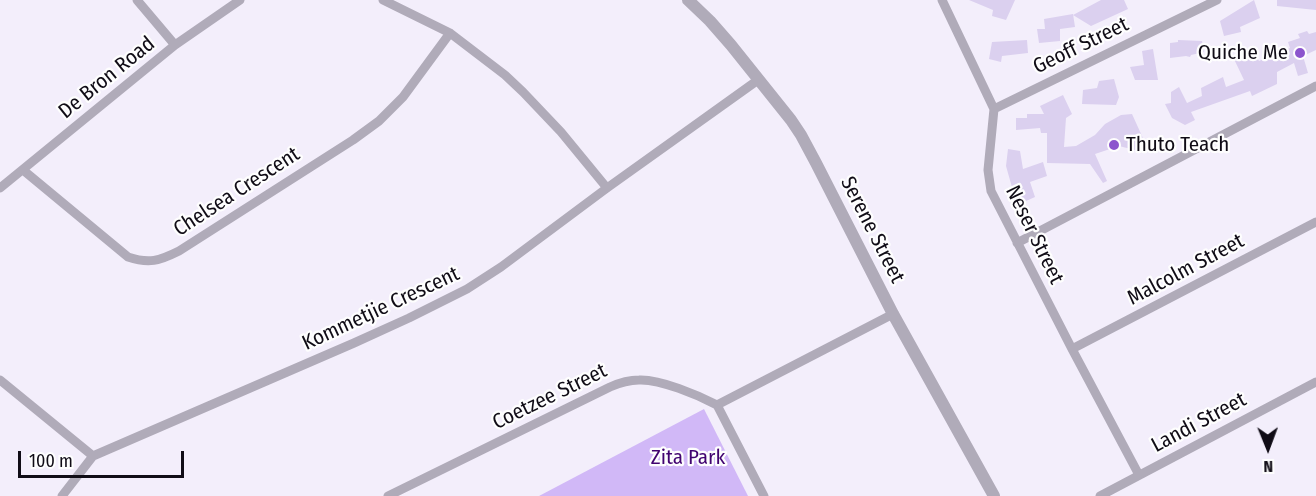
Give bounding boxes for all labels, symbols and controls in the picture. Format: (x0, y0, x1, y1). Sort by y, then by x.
street label: Geoff Street (1029, 12, 1133, 80)
street label: De Bron Road (54, 32, 160, 124)
place label: Quiche Me (1198, 40, 1288, 66)
marker: Quiche Me (1293, 46, 1307, 60)
place label: Thuto Teach (1126, 132, 1229, 158)
marker: Thuto Teach (1107, 138, 1121, 152)
street label: Chelsea Crescent (169, 142, 305, 242)
street label: Serene Street (834, 173, 910, 287)
street label: Neser Street (999, 182, 1069, 288)
street label: Malcolm Street (1123, 229, 1249, 311)
street label: Kommetjie Crescent (298, 262, 464, 356)
street label: Coetzee Street (489, 358, 611, 436)
street label: Landi Street (1147, 388, 1251, 458)
north arrow (1238, 418, 1298, 478)
scale bar (21, 439, 188, 477)
park label: Zita Park (651, 445, 725, 471)
text: 100 m (29, 450, 73, 472)
text: N (1263, 457, 1273, 476)

